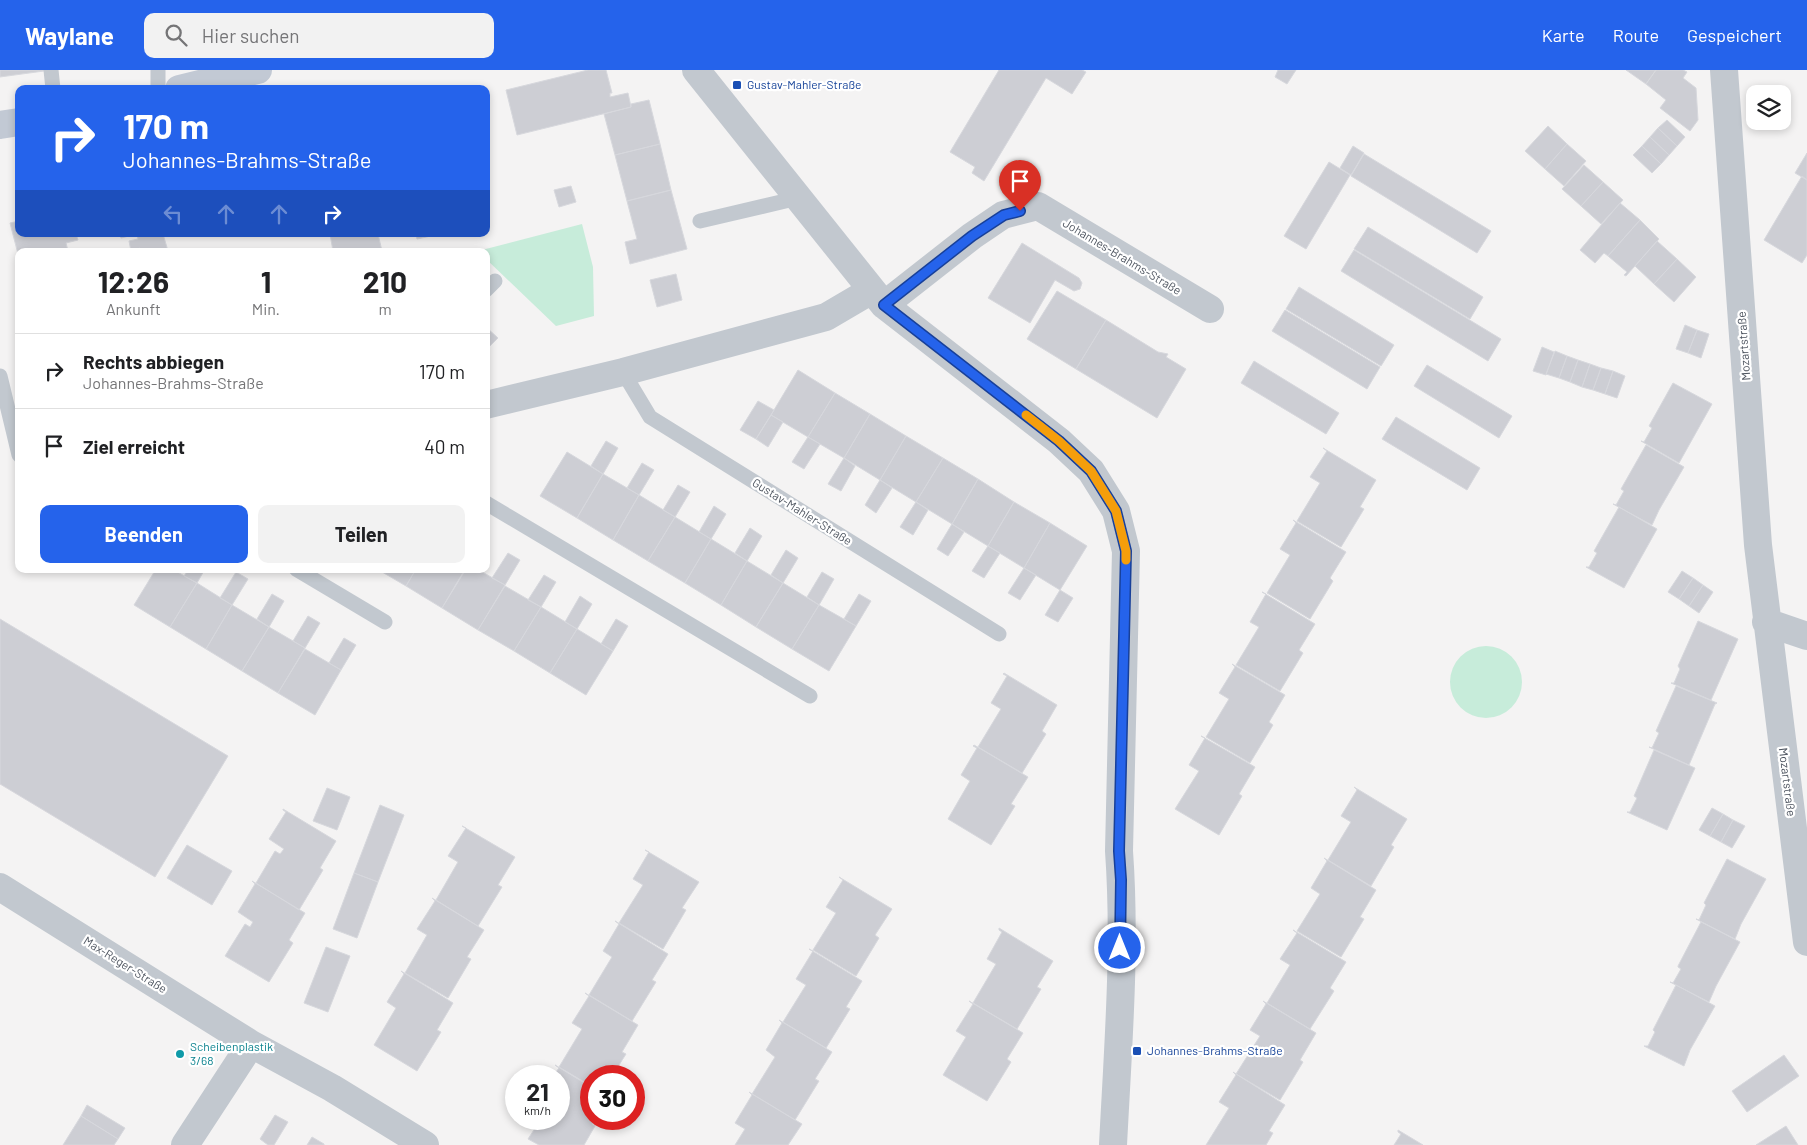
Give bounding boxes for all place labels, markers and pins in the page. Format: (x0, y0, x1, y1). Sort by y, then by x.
place label: Gustav-Mahler-Straße (747, 77, 862, 91)
marker: Gustav-Mahler-Straße (731, 79, 743, 91)
pin (999, 160, 1041, 211)
place label: Scheibenplastik 3/68 (190, 1039, 273, 1067)
place label: Johannes-Brahms-Straße (1147, 1043, 1283, 1057)
marker: Johannes-Brahms-Straße (1131, 1045, 1143, 1057)
marker: Scheibenplastik 3/68 (174, 1048, 186, 1060)

